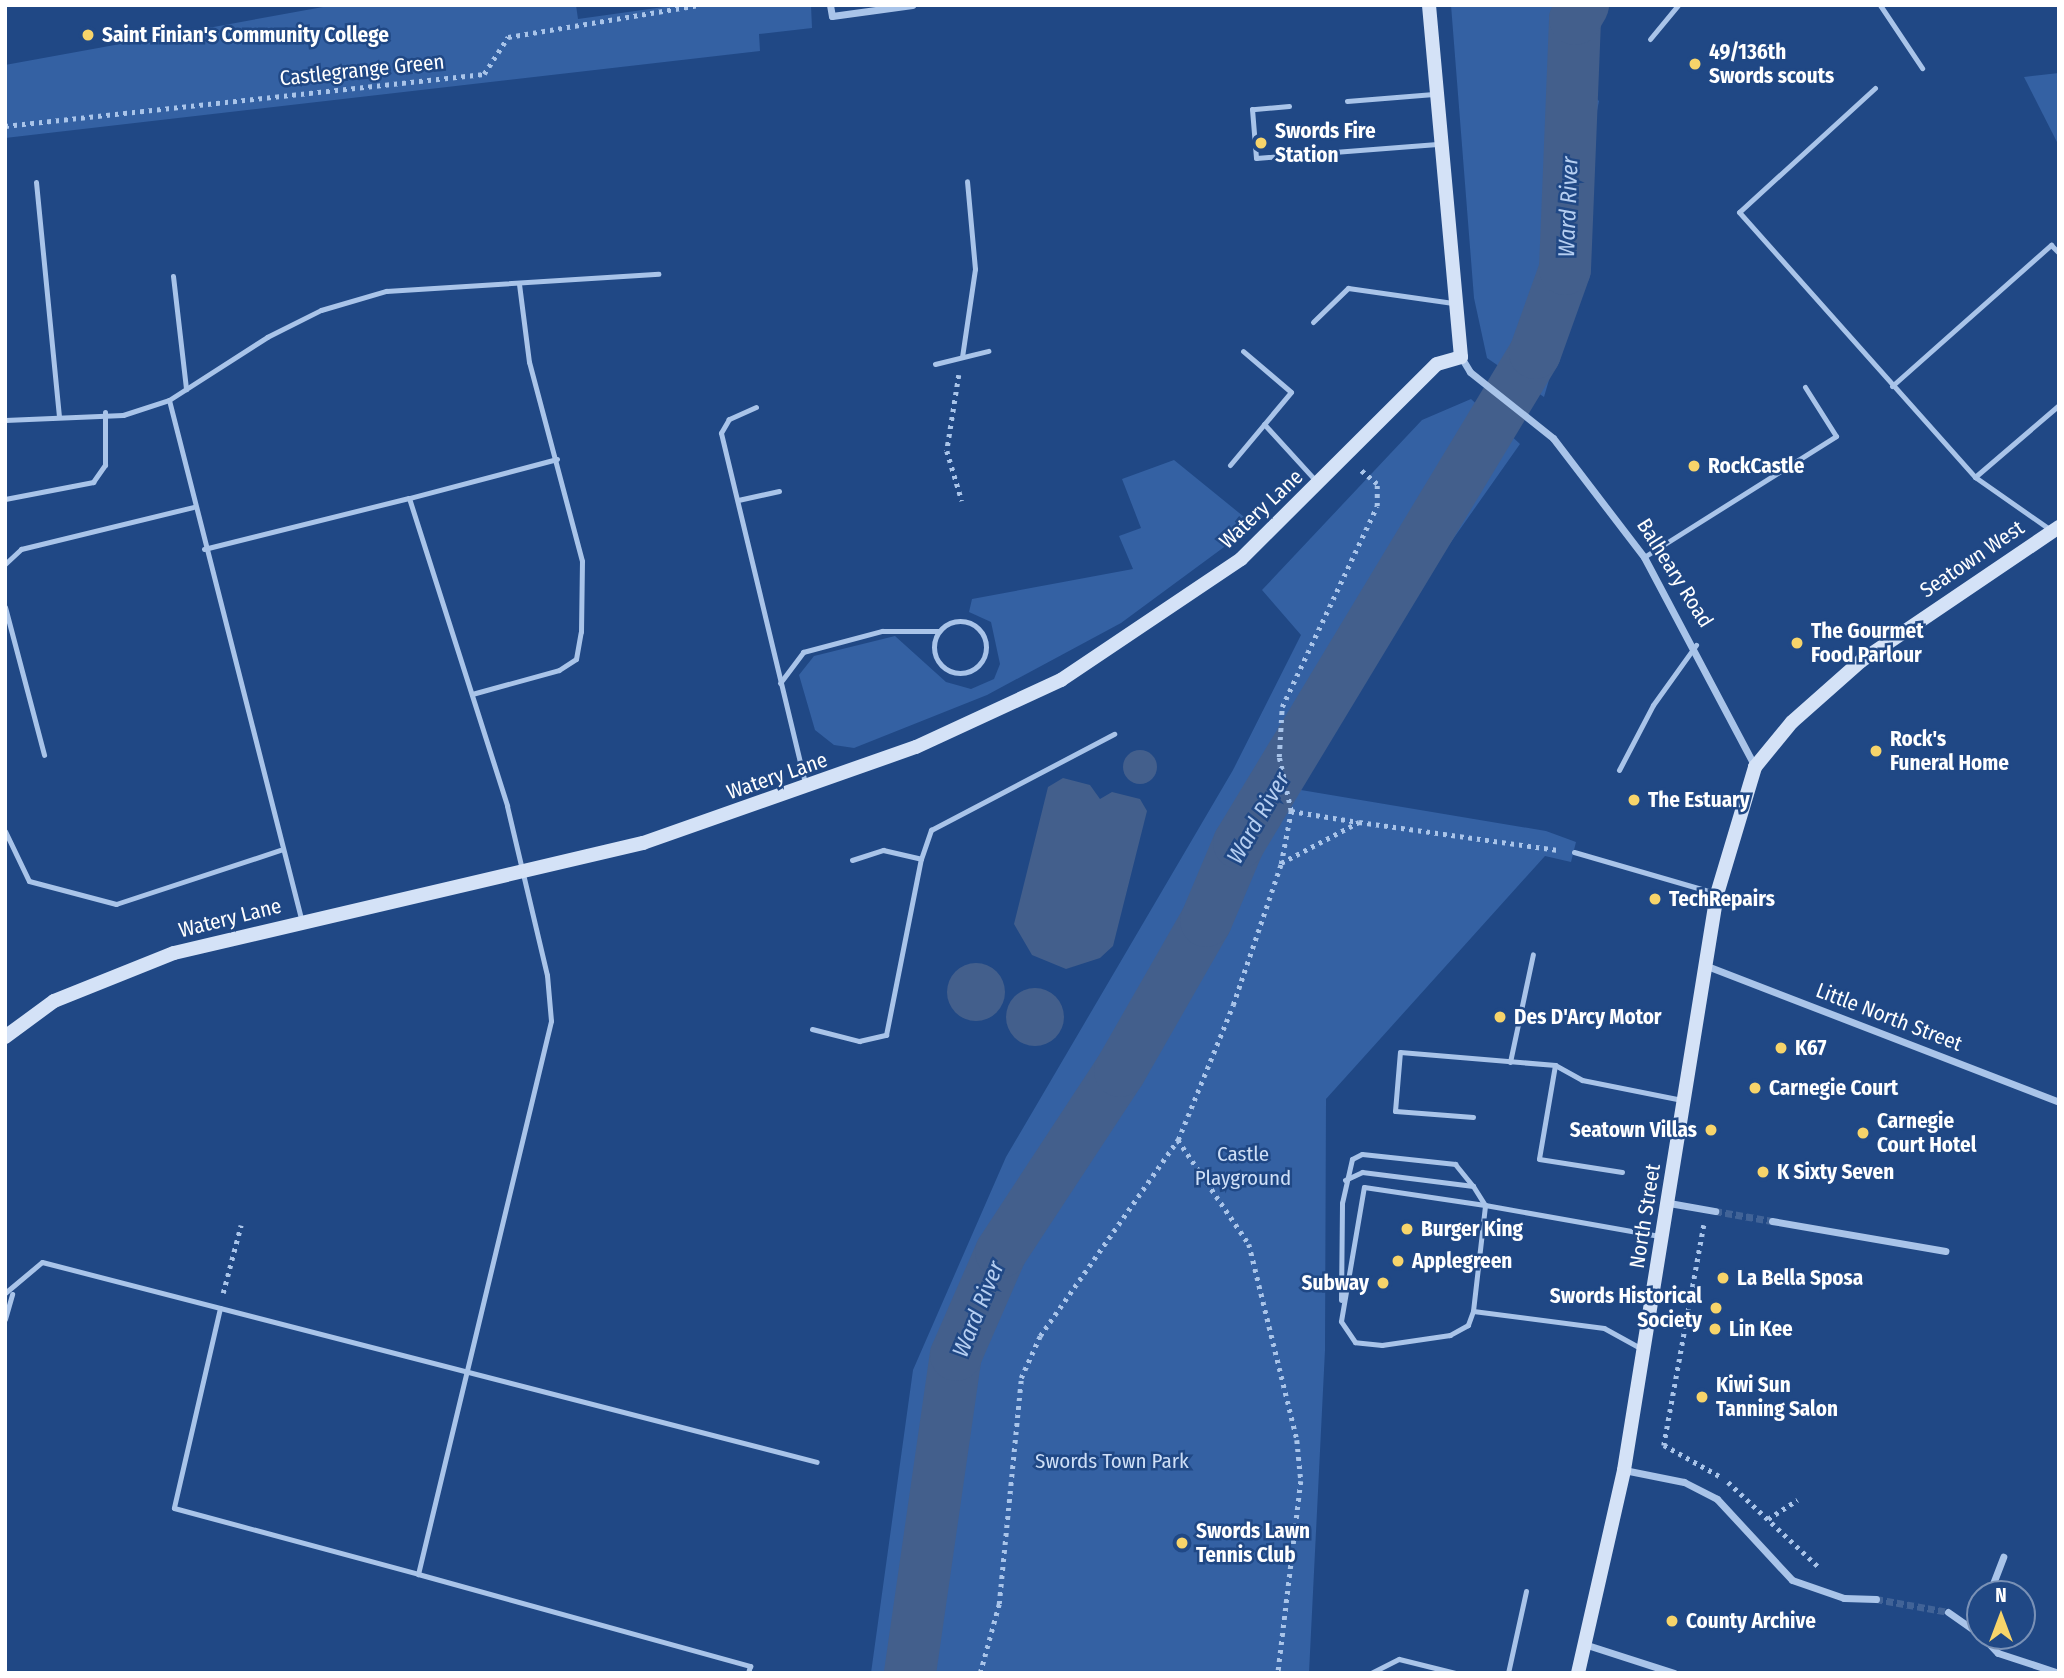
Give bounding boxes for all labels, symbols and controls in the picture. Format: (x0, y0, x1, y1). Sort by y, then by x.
place label: Saint Finian's Community College (102, 22, 389, 48)
marker: Saint Finian's Community College (80, 27, 96, 43)
place label: 49/136th Swords scouts (1709, 39, 1834, 89)
street label: Castlegrange Green (278, 49, 446, 91)
marker: 49/136th Swords scouts (1687, 56, 1703, 72)
place label: Swords Fire Station (1275, 118, 1376, 168)
marker: Swords Fire Station (1253, 135, 1269, 151)
water label: Ward River (1552, 156, 1584, 258)
place label: RockCastle (1708, 453, 1804, 479)
marker: RockCastle (1686, 458, 1702, 474)
street label: Watery Lane (1214, 464, 1308, 554)
street label: Balheary Road (1632, 514, 1718, 632)
street label: Seatown West (1915, 515, 2029, 603)
place label: The Gourmet Food Parlour (1811, 618, 1924, 668)
marker: The Gourmet Food Parlour (1789, 635, 1805, 651)
place label: Rock's Funeral Home (1890, 726, 2009, 776)
marker: Rock's Funeral Home (1868, 743, 1884, 759)
street label: Watery Lane (723, 747, 831, 805)
water label: Ward River (1221, 767, 1295, 869)
place label: The Estuary (1648, 787, 1750, 813)
marker: The Estuary (1626, 792, 1642, 808)
place label: TechRepairs (1669, 886, 1775, 912)
marker: TechRepairs (1647, 891, 1663, 907)
street label: Watery Lane (176, 893, 284, 943)
street label: Little North Street (1812, 978, 1966, 1056)
place label: Des D'Arcy Motor (1514, 1004, 1662, 1030)
marker: Des D'Arcy Motor (1492, 1009, 1508, 1025)
place label: K67 (1795, 1035, 1826, 1061)
marker: K67 (1773, 1040, 1789, 1056)
place label: Carnegie Court (1769, 1075, 1898, 1101)
marker: Carnegie Court (1747, 1080, 1763, 1096)
place label: Carnegie Court Hotel (1877, 1108, 1976, 1158)
place label: Seatown Villas (1570, 1117, 1697, 1143)
marker: Seatown Villas (1703, 1122, 1719, 1138)
marker: Carnegie Court Hotel (1855, 1125, 1871, 1141)
park label: Castle Playground (1195, 1141, 1291, 1191)
place label: K Sixty Seven (1777, 1159, 1894, 1185)
street label: North Street (1624, 1162, 1666, 1270)
marker: K Sixty Seven (1755, 1164, 1771, 1180)
place label: Burger King (1421, 1216, 1523, 1242)
marker: Burger King (1399, 1221, 1415, 1237)
place label: Applegreen (1412, 1248, 1512, 1274)
marker: Applegreen (1390, 1253, 1406, 1269)
water label: Ward River (946, 1257, 1010, 1361)
place label: La Bella Sposa (1737, 1265, 1863, 1291)
place label: Subway (1302, 1270, 1369, 1296)
marker: La Bella Sposa (1715, 1270, 1731, 1286)
marker: Subway (1375, 1275, 1391, 1291)
place label: Swords Historical Society (1550, 1283, 1702, 1333)
marker: Swords Historical Society (1708, 1300, 1724, 1316)
place label: Lin Kee (1729, 1316, 1793, 1342)
marker: Lin Kee (1707, 1321, 1723, 1337)
place label: Kiwi Sun Tanning Salon (1716, 1372, 1838, 1422)
marker: Kiwi Sun Tanning Salon (1694, 1389, 1710, 1405)
park label: Swords Town Park (1035, 1448, 1189, 1474)
place label: Swords Lawn Tennis Club (1196, 1518, 1310, 1568)
marker: Swords Lawn Tennis Club (1174, 1535, 1190, 1551)
north arrow (1966, 1580, 2036, 1650)
text: N (1995, 1584, 2007, 1607)
place label: County Archive (1686, 1608, 1816, 1634)
marker: County Archive (1664, 1613, 1680, 1629)

